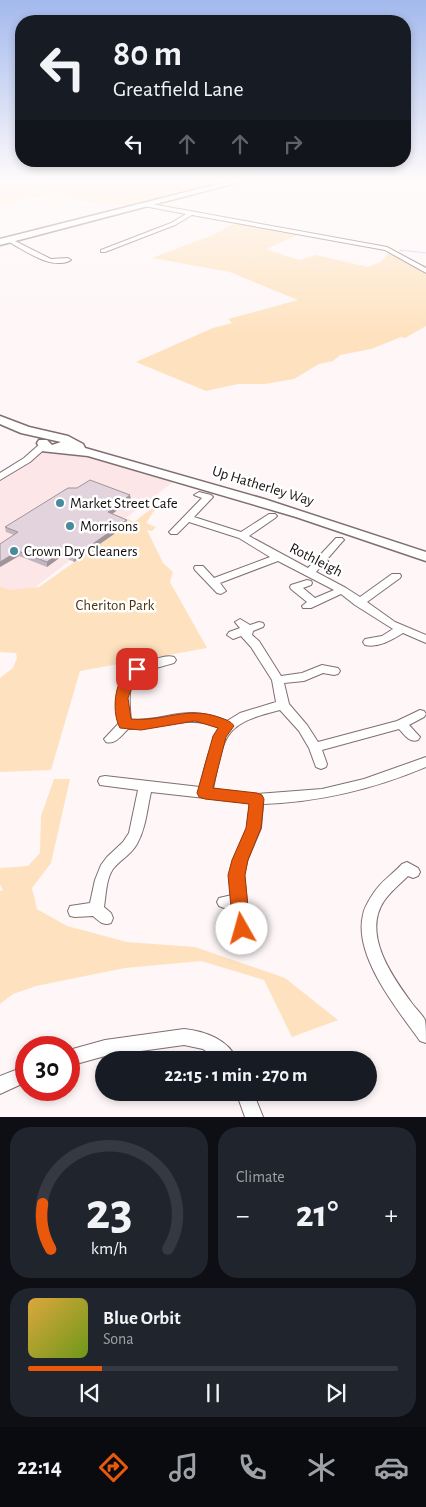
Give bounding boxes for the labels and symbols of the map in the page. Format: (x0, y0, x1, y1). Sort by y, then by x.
street label: Up Hatherley Way (210, 463, 316, 509)
place label: Market Street Cafe (70, 496, 178, 511)
marker: Market Street Cafe (54, 497, 66, 509)
place label: Morrisons (80, 519, 138, 534)
marker: Morrisons (64, 520, 76, 532)
street label: Rothleigh (287, 540, 345, 580)
place label: Crown Dry Cleaners (24, 544, 138, 559)
marker: Crown Dry Cleaners (8, 545, 20, 557)
park label: Cheriton Park (76, 598, 155, 613)
pin (116, 648, 158, 690)
position arrow (215, 902, 267, 954)
speed limit sign: 30 (15, 1036, 80, 1101)

